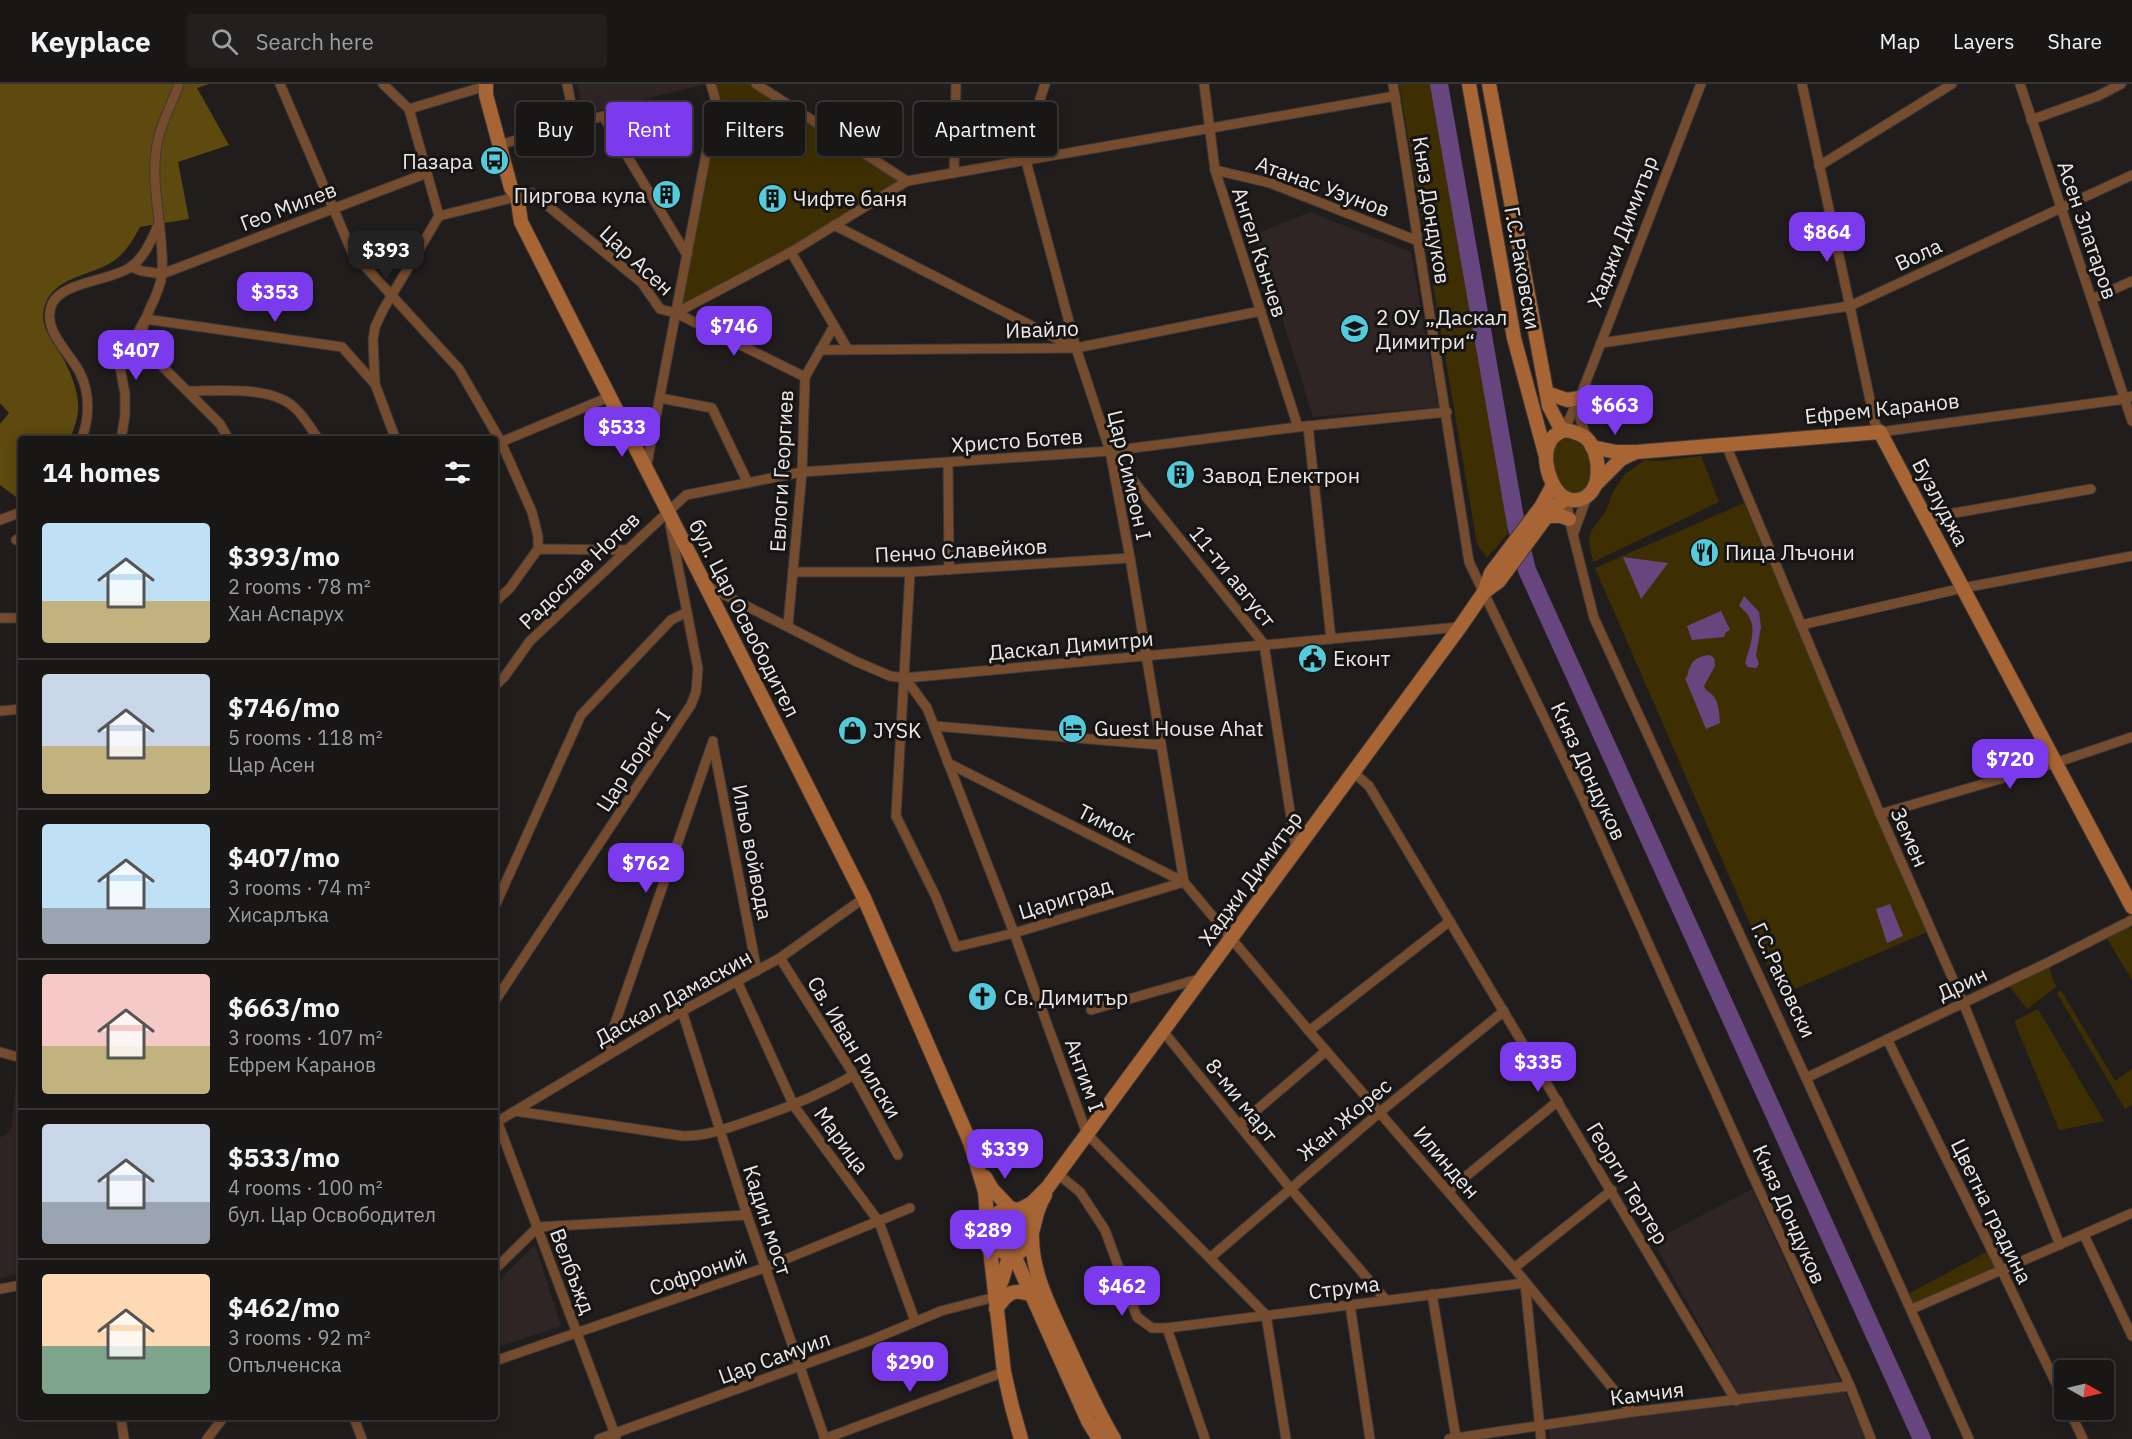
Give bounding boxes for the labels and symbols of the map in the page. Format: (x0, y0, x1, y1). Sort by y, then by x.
street label: Княз Дондуков (1406, 134, 1458, 286)
bus stop icon: Пазара (478, 145, 510, 177)
place label: Пазара (402, 147, 473, 175)
street label: Атанас Узунов (1252, 149, 1394, 223)
street label: Хаджи Димитър (1580, 151, 1664, 311)
street label: Асен Златаров (2051, 157, 2125, 303)
street label: Гео Милев (236, 175, 340, 237)
building icon: Пиргова кула (651, 179, 683, 211)
place label: Пиргова кула (514, 181, 646, 209)
building icon: Чифте баня (756, 182, 788, 214)
street label: Ангел Кънчев (1226, 183, 1294, 321)
place label: Чифте баня (793, 184, 907, 212)
street label: Г.С.Раковски (1498, 204, 1548, 332)
pin: $864 (1791, 212, 1863, 263)
street label: Цар Асен (594, 219, 680, 301)
pin: $393 (350, 230, 422, 281)
street label: Вола (1890, 231, 1946, 277)
pin: $353 (239, 272, 311, 323)
place label: 2 ОУ „Даскал Димитри“ (1376, 303, 1507, 355)
pin: $746 (698, 306, 770, 357)
school or university icon: 2 ОУ „Даскал Димитри“ (1339, 313, 1371, 345)
street label: Ивайло (1005, 314, 1079, 344)
pin: $407 (100, 330, 172, 381)
pin: $663 (1579, 385, 1651, 436)
street label: Ефрем Каранов (1803, 386, 1961, 430)
street label: Евлоги Георгиев (763, 389, 799, 553)
pin: $533 (586, 407, 658, 458)
street label: Цар Симеон I (1101, 407, 1159, 543)
street label: Христо Ботев (950, 421, 1084, 459)
street label: Бузлуджа (1906, 453, 1976, 551)
building icon: Завод Електрон (1165, 459, 1197, 491)
place label: Завод Електрон (1202, 461, 1360, 489)
street label: Радослав Нотев (512, 505, 646, 635)
street label: бул. Цар Освободител (683, 514, 807, 722)
street label: 11-ти август (1183, 519, 1283, 633)
street label: Пенчо Славейков (874, 531, 1048, 569)
restaurant icon: Пица Лъчони (1688, 536, 1720, 568)
place label: Пица Лъчони (1725, 538, 1855, 566)
street label: Даскал Димитри (987, 624, 1155, 666)
public building icon: Еконт (1296, 642, 1328, 674)
place label: Еконт (1333, 644, 1391, 672)
street label: Княз Дондуков (1545, 697, 1633, 845)
street label: Цар Борис I (589, 703, 677, 817)
hotel icon: Guest House Ahat (1057, 712, 1089, 744)
shop icon: JYSK (836, 714, 868, 746)
place label: Guest House Ahat (1094, 714, 1264, 742)
place label: JYSK (873, 716, 921, 744)
pin: $720 (1974, 739, 2046, 790)
street label: Ильо войвода (726, 782, 780, 922)
street label: Тимок (1073, 797, 1141, 849)
street label: Земен (1885, 803, 1935, 871)
street label: Хаджи Димитър (1192, 805, 1308, 951)
pin: $762 (610, 843, 682, 894)
street label: Цариград (1015, 871, 1115, 925)
street label: Г.С.Раковски (1745, 918, 1823, 1042)
street label: Даскал Дамаскин (589, 942, 757, 1052)
street label: Дрин (1932, 959, 1992, 1007)
street label: Св. Иван Рилски (801, 971, 909, 1123)
church icon: Св. Димитър (967, 981, 999, 1013)
place label: Св. Димитър (1004, 983, 1128, 1011)
street label: Антим I (1059, 1034, 1111, 1116)
pin: $335 (1502, 1042, 1574, 1093)
street label: 8-ми март (1199, 1052, 1285, 1148)
street label: Жан Жорес (1291, 1071, 1397, 1167)
street label: Марица (808, 1101, 876, 1179)
street label: Георги Тертер (1581, 1117, 1675, 1249)
street label: Илинден (1408, 1120, 1486, 1204)
pin: $339 (969, 1129, 1041, 1180)
street label: Цветна градина (1945, 1134, 2039, 1288)
street label: Княз Дондуков (1747, 1140, 1833, 1288)
street label: Кадин мост (737, 1161, 799, 1279)
pin: $289 (952, 1210, 1024, 1261)
street label: Велбъжд (544, 1224, 602, 1318)
street label: Софроний (645, 1242, 751, 1302)
pin: $462 (1086, 1266, 1158, 1317)
street label: Струма (1307, 1269, 1381, 1305)
street label: Цар Самуил (714, 1324, 834, 1390)
pin: $290 (874, 1342, 946, 1393)
north arrow (2054, 1360, 2114, 1420)
street label: Камчия (1608, 1375, 1686, 1411)

